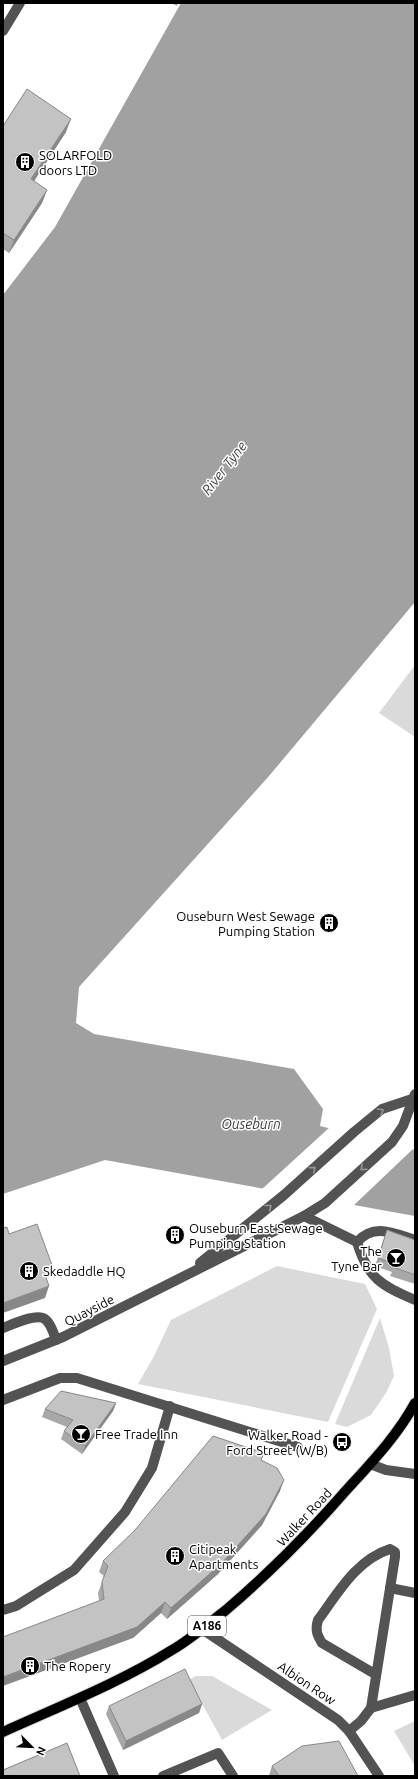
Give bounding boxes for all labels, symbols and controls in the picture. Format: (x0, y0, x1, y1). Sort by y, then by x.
place label: SOLARFOLD doors LTD (39, 148, 112, 177)
building icon: SOLARFOLD doors LTD (14, 151, 36, 173)
water label: River Tyne (198, 438, 250, 498)
place label: Ouseburn West Sewage Pumping Station (176, 909, 315, 938)
building icon: Ouseburn West Sewage Pumping Station (318, 912, 340, 934)
one-way arrow (377, 1109, 384, 1116)
water label: Ouseburn (221, 1116, 281, 1132)
one-way arrow (360, 1164, 368, 1171)
one-way arrow (308, 1167, 315, 1174)
one-way arrow (265, 1205, 272, 1212)
place label: Ouseburn East Sewage Pumping Station (189, 1221, 323, 1250)
building icon: Ouseburn East Sewage Pumping Station (164, 1224, 186, 1246)
place label: The Tyne Bar (331, 1244, 382, 1273)
bar icon: The Tyne Bar (385, 1247, 407, 1269)
building icon: Skedaddle HQ (18, 1260, 40, 1282)
place label: Skedaddle HQ (43, 1264, 126, 1279)
street label: Quayside (62, 1291, 117, 1329)
bar icon: Free Trade Inn (70, 1423, 92, 1445)
place label: Free Trade Inn (95, 1427, 178, 1441)
place label: Walker Road - Ford Street (W/B) (226, 1428, 328, 1458)
bus stop icon: Walker Road - Ford Street (W/B) (331, 1431, 353, 1453)
street label: Walker Road (274, 1485, 334, 1549)
place label: Citipeak Apartments (189, 1542, 259, 1571)
building icon: Citipeak Apartments (164, 1545, 186, 1567)
road number: A186 (188, 1616, 226, 1636)
building icon: The Ropery (19, 1655, 41, 1677)
place label: The Ropery (44, 1659, 111, 1673)
street label: Albion Row (276, 1659, 338, 1707)
north arrow (12, 1727, 52, 1767)
text: N (34, 1745, 48, 1757)

